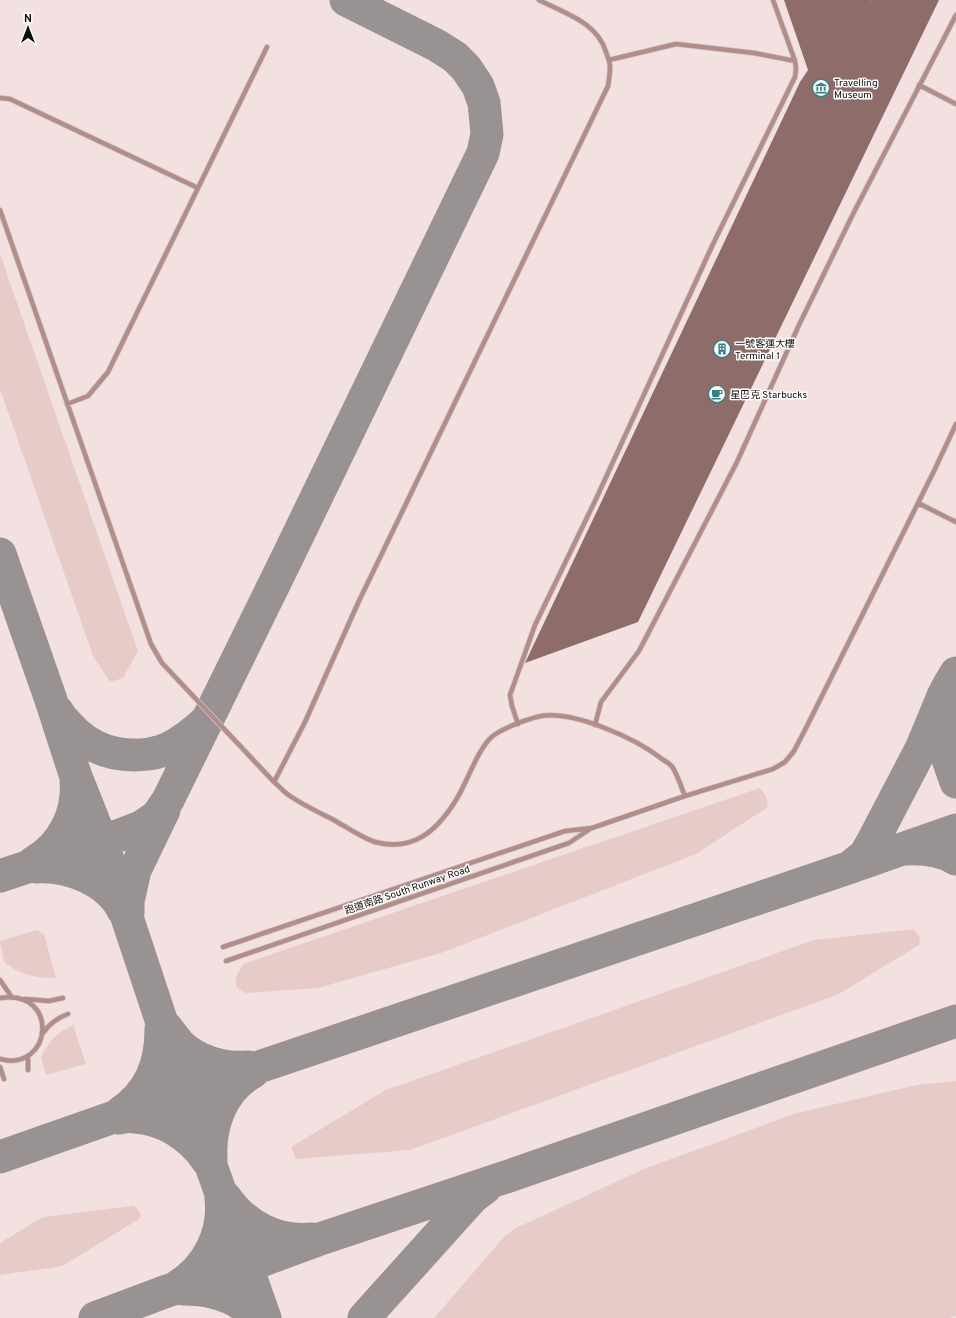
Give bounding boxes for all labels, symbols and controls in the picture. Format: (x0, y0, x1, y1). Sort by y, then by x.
north arrow (8, 8, 48, 48)
text: N (24, 12, 32, 26)
place label: Travelling Museum (834, 77, 878, 102)
museum icon: Travelling Museum (811, 78, 831, 98)
place label: 一號客運大樓 Terminal 1 (735, 338, 795, 363)
building icon: 一號客運大樓 Terminal 1 (712, 339, 732, 359)
cafe icon: 星巴克 Starbucks (707, 384, 727, 404)
place label: 星巴克 Starbucks (730, 389, 807, 402)
street label: 跑道南路 South Runway Road (343, 863, 472, 918)

